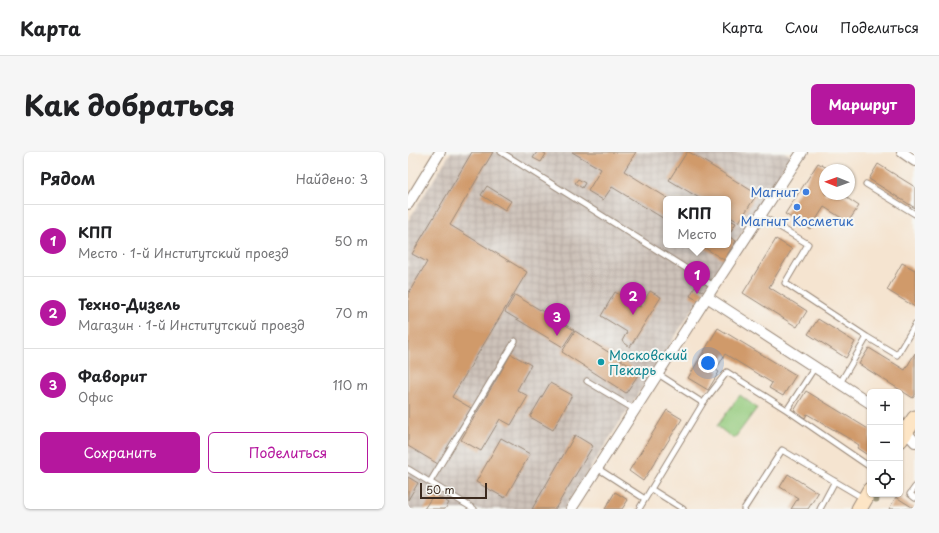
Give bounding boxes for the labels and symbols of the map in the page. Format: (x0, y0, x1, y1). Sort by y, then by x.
north arrow (819, 164, 855, 200)
place label: Магнит (750, 182, 799, 201)
marker: Магнит (801, 187, 811, 197)
marker: Магнит Косметик (792, 202, 802, 212)
place label: Магнит Косметик (741, 211, 854, 230)
pin: 1 (684, 261, 710, 294)
pin: 2 (620, 282, 646, 315)
pin: 3 (544, 303, 570, 336)
place label: Московский Пекарь (609, 345, 687, 379)
your location (698, 353, 718, 373)
marker: Московский Пекарь (596, 357, 606, 367)
scale bar (420, 481, 487, 500)

